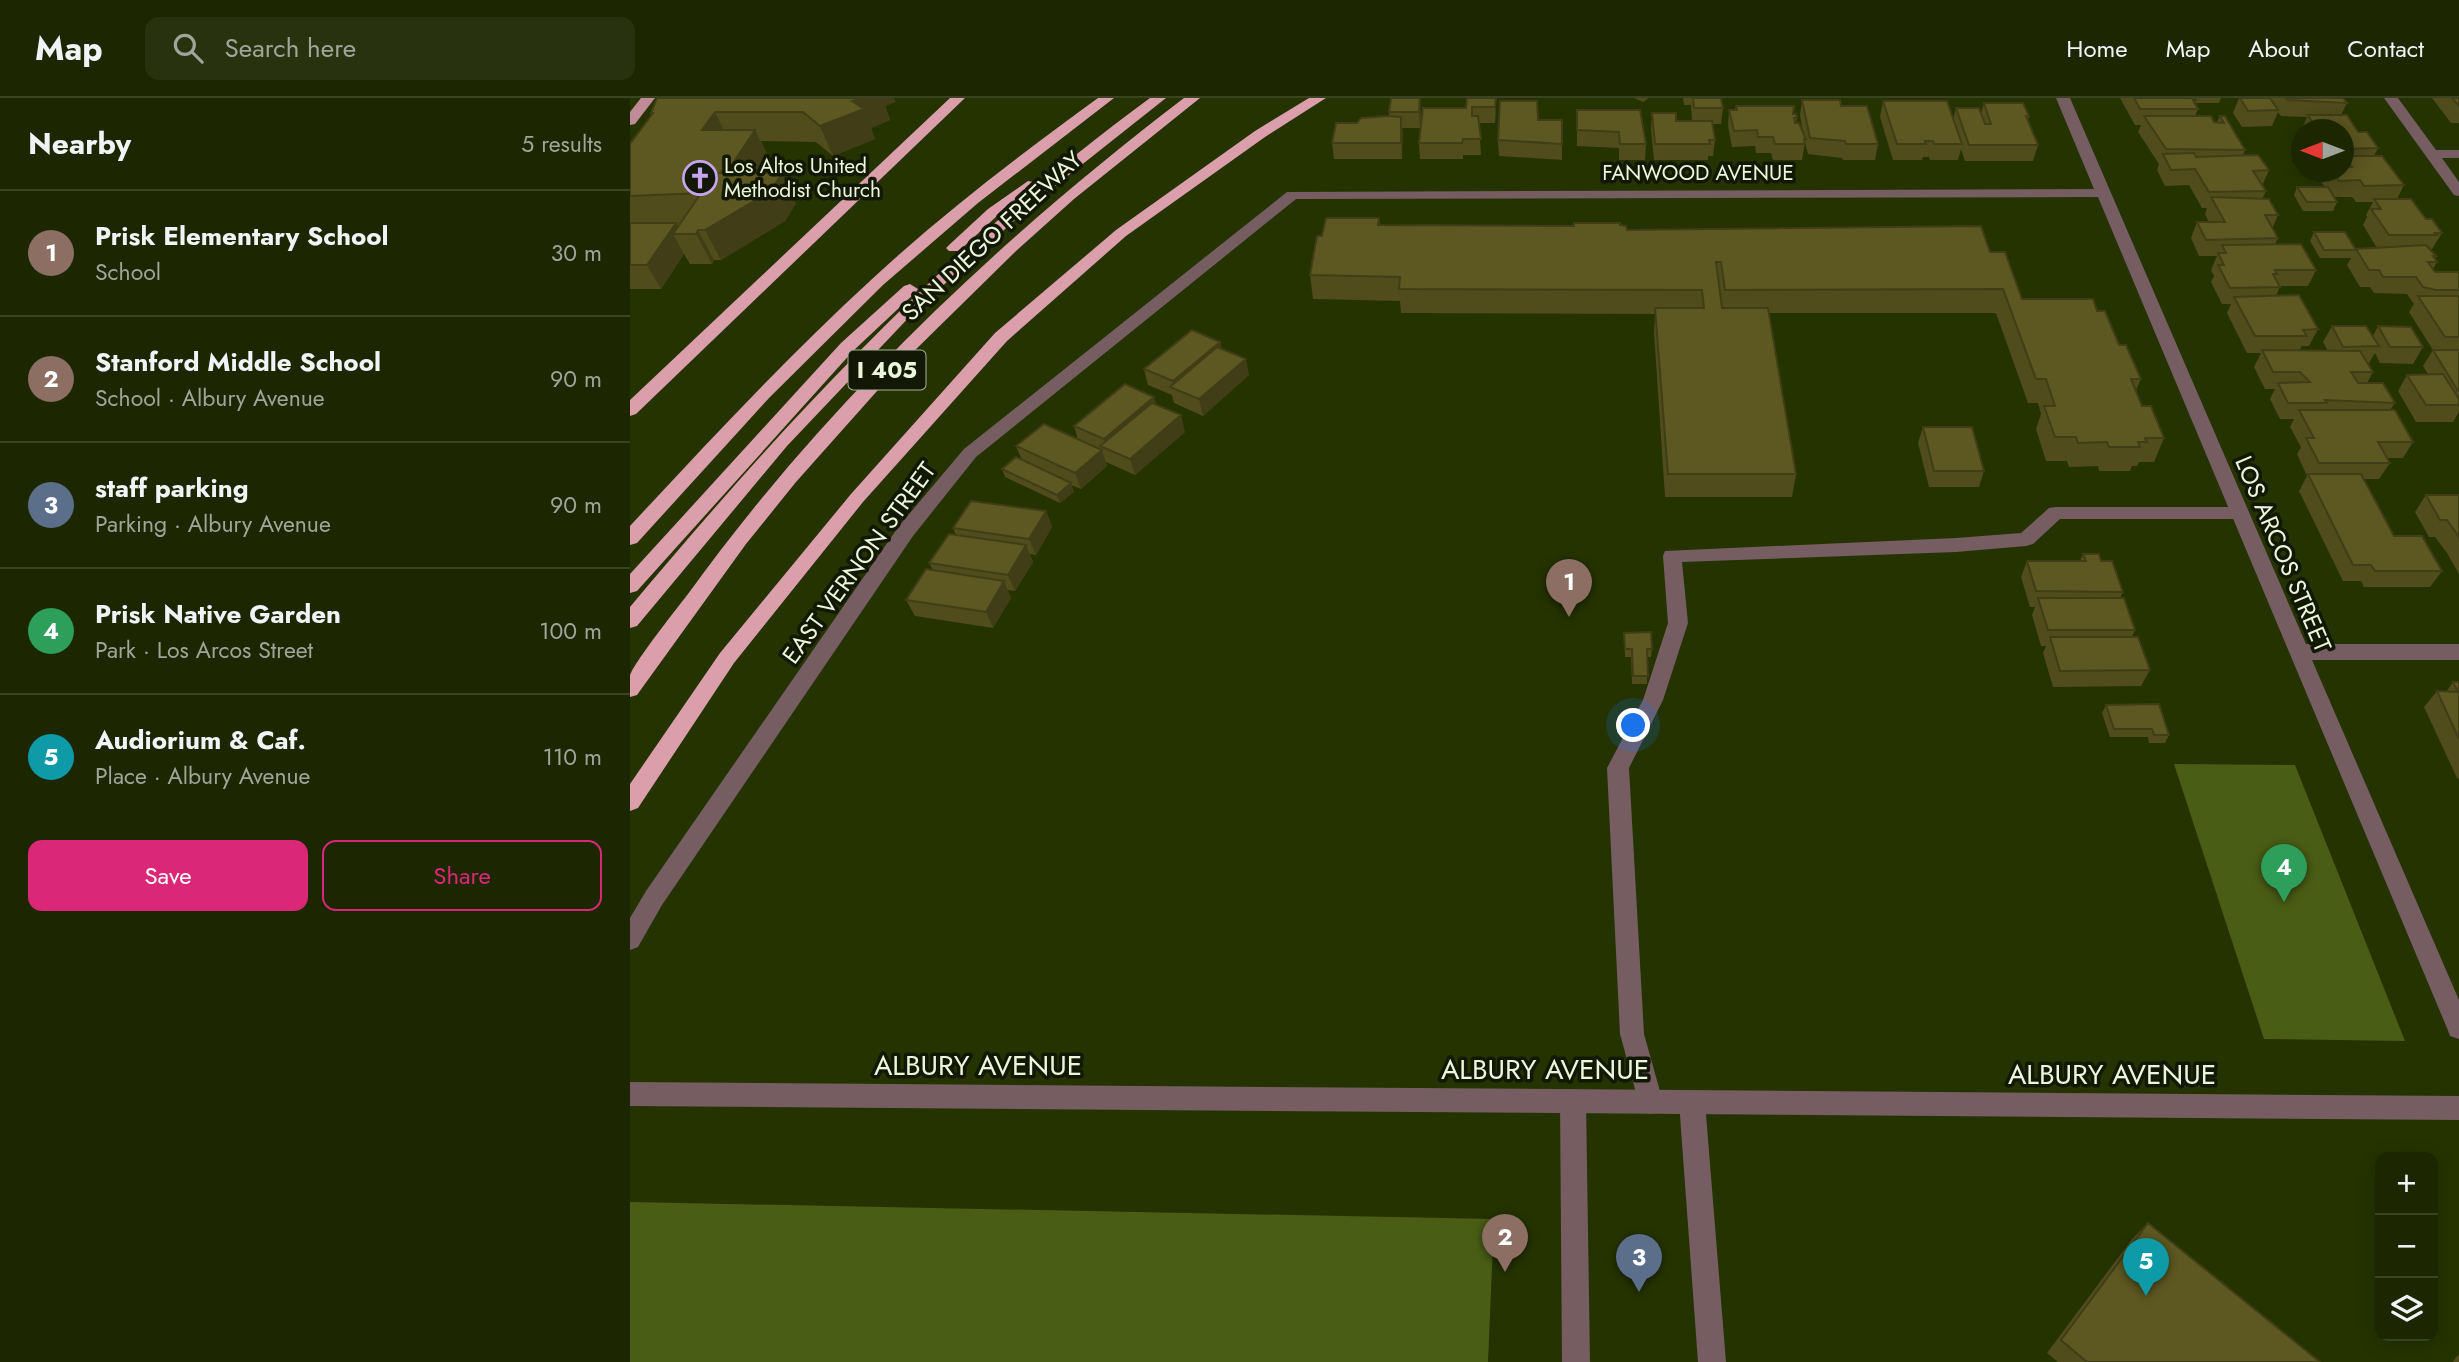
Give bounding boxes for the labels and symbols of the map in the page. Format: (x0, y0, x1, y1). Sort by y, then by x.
north arrow (2291, 119, 2354, 182)
street label: SAN DIEGO FREEWAY (894, 142, 1090, 329)
place label: Los Altos United Methodist Church (724, 151, 881, 205)
street label: FANWOOD AVENUE (1602, 158, 1794, 188)
church icon: Los Altos United Methodist Church (681, 159, 719, 197)
road number: I 405 (848, 350, 926, 390)
street label: LOS ARCOS STREET (2226, 450, 2341, 657)
street label: EAST VERNON STREET (773, 455, 944, 671)
pin: 1 (1546, 559, 1592, 617)
your location (1616, 708, 1650, 742)
pin: 4 (2261, 844, 2307, 902)
street label: ALBURY AVENUE (874, 1045, 1082, 1086)
street label: ALBURY AVENUE (1441, 1049, 1649, 1090)
street label: ALBURY AVENUE (2008, 1054, 2216, 1095)
pin: 2 (1482, 1214, 1528, 1272)
pin: 3 (1616, 1234, 1662, 1292)
pin: 5 (2123, 1238, 2169, 1296)

